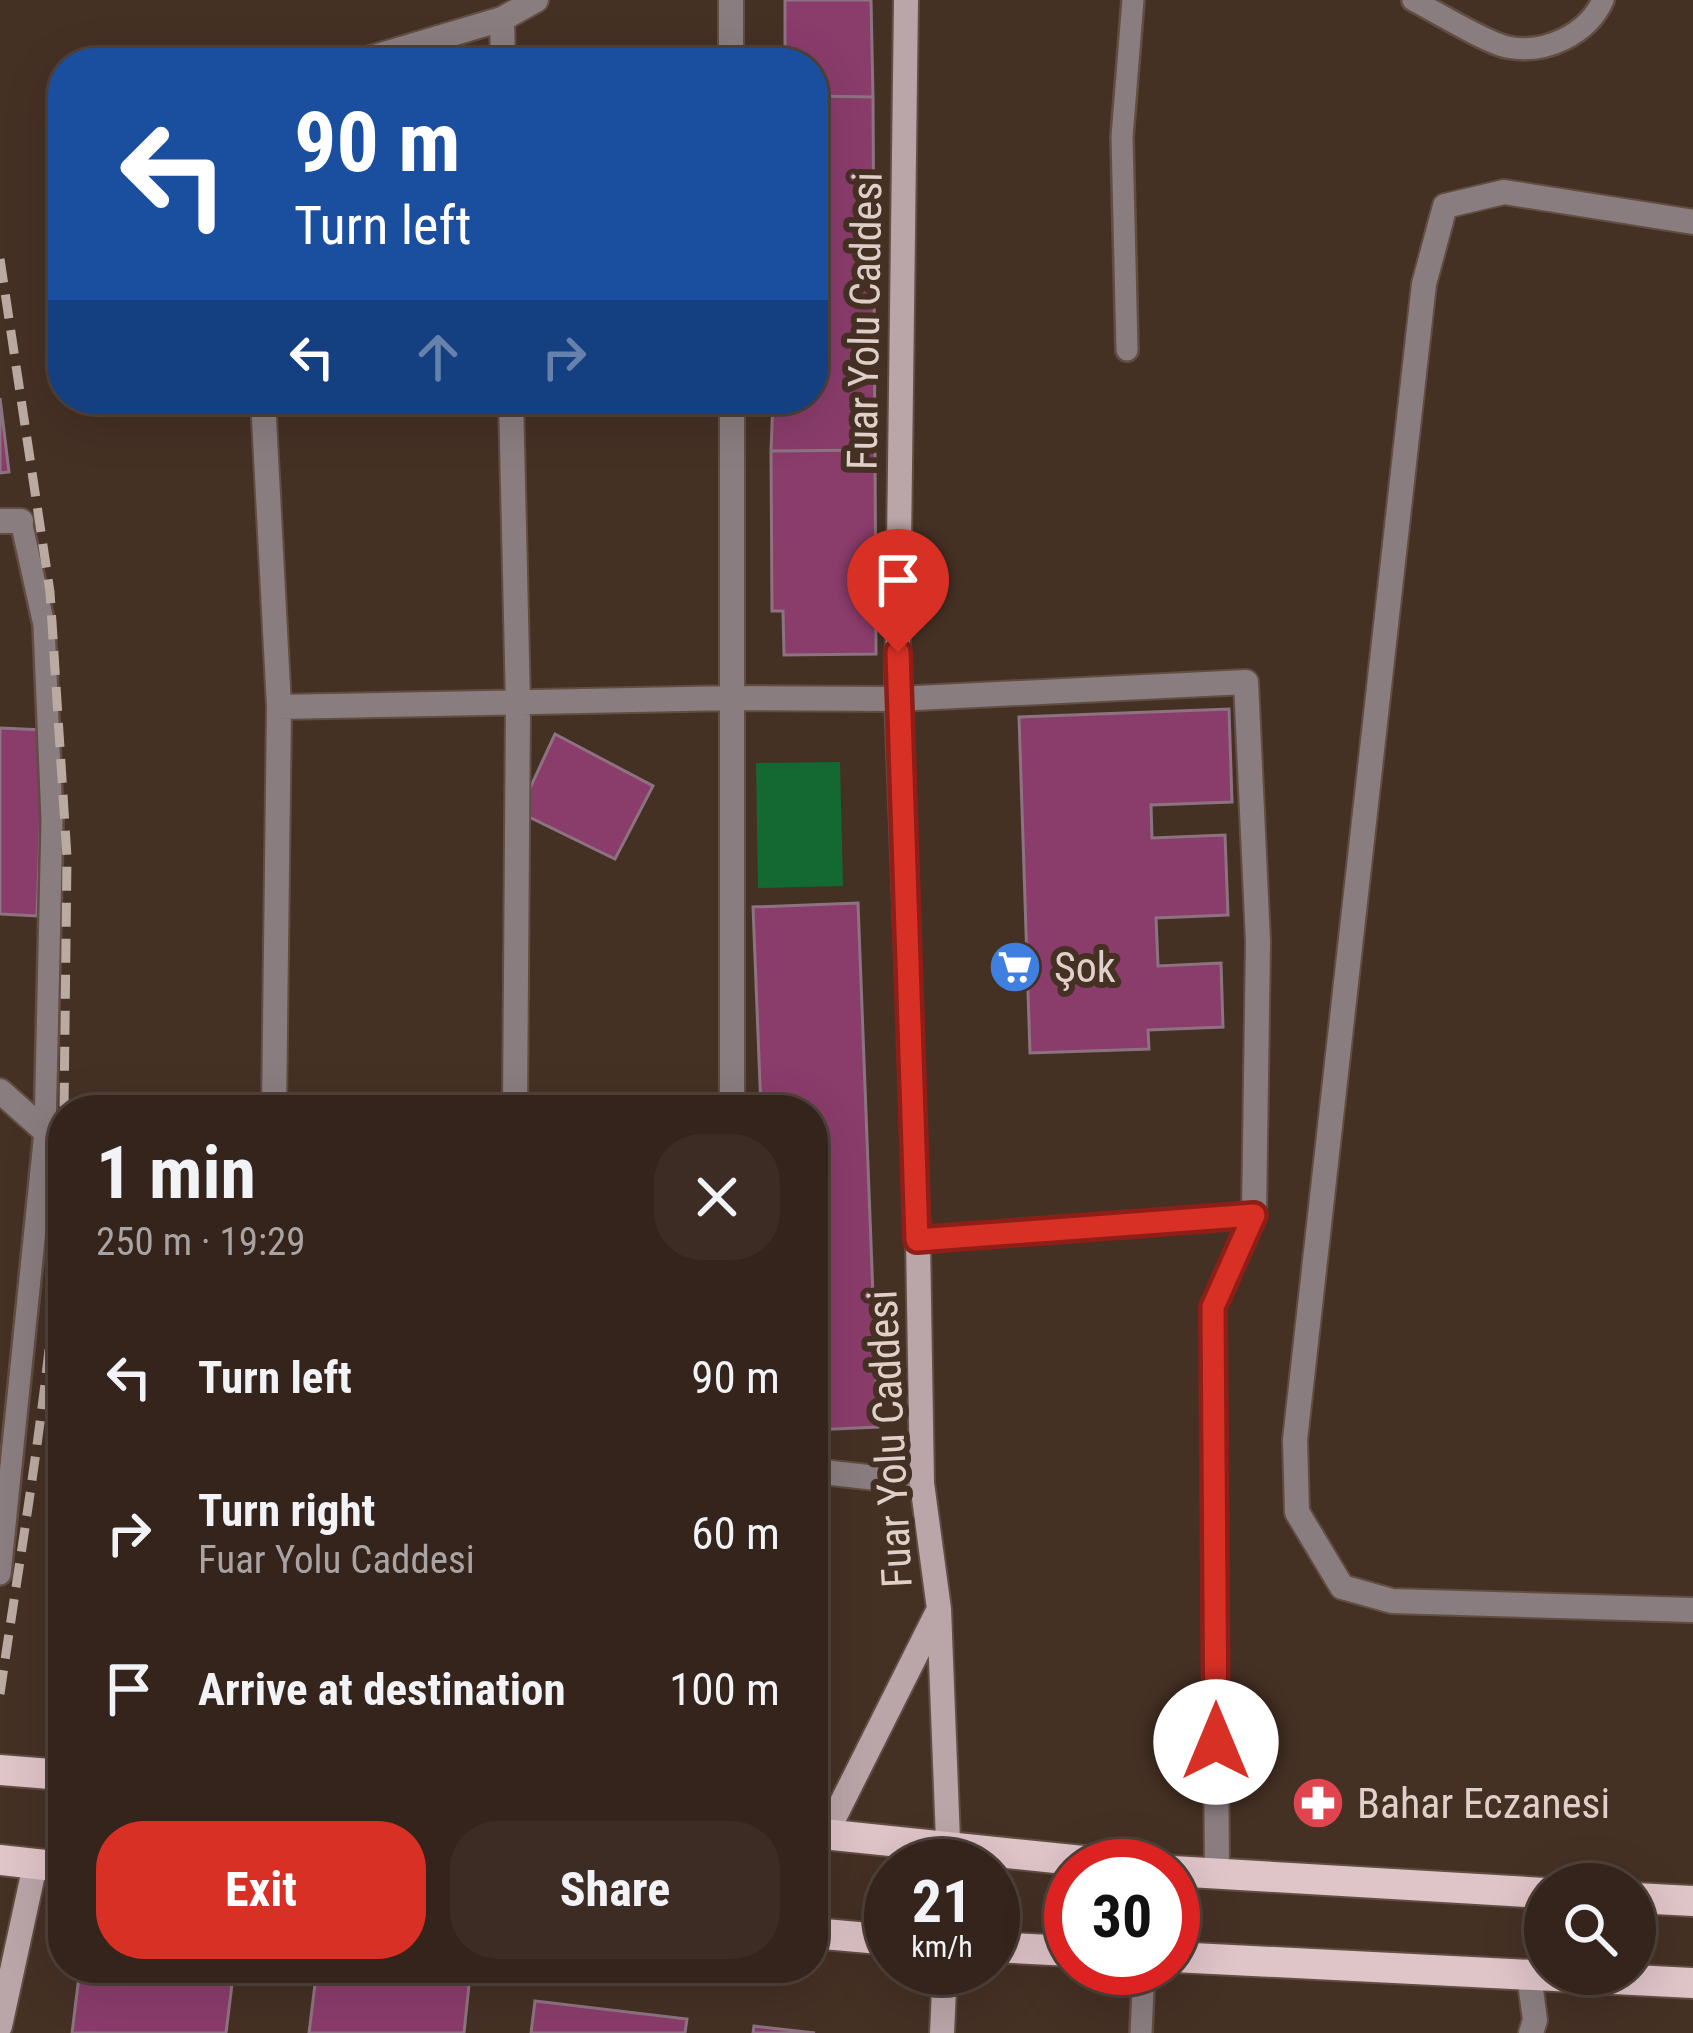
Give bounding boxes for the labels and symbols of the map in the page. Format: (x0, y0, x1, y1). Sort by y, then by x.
street label: Fuar Yolu Caddesi (837, 172, 892, 470)
pin (847, 529, 949, 652)
supermarket icon: Şok (987, 939, 1043, 995)
place label: Şok (1054, 943, 1116, 992)
street label: Fuar Yolu Caddesi (857, 1289, 922, 1589)
position arrow (1153, 1679, 1279, 1805)
pharmacy icon: Bahar Eczanesi (1290, 1775, 1346, 1831)
place label: Bahar Eczanesi (1357, 1779, 1610, 1828)
speed limit sign: 30 (1044, 1839, 1200, 1995)

